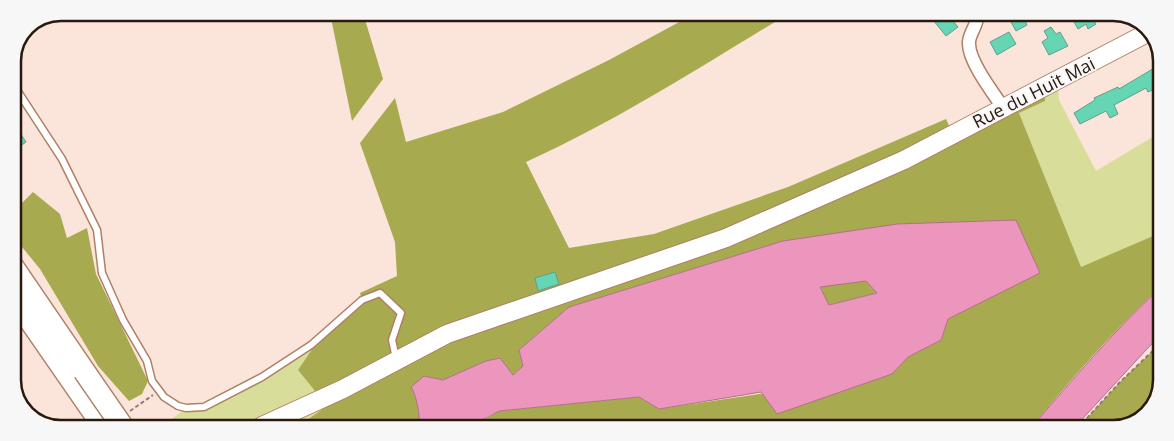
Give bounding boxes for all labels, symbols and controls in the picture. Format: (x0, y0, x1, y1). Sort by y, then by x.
street label: Rue du Huit Mai (968, 51, 1099, 133)

